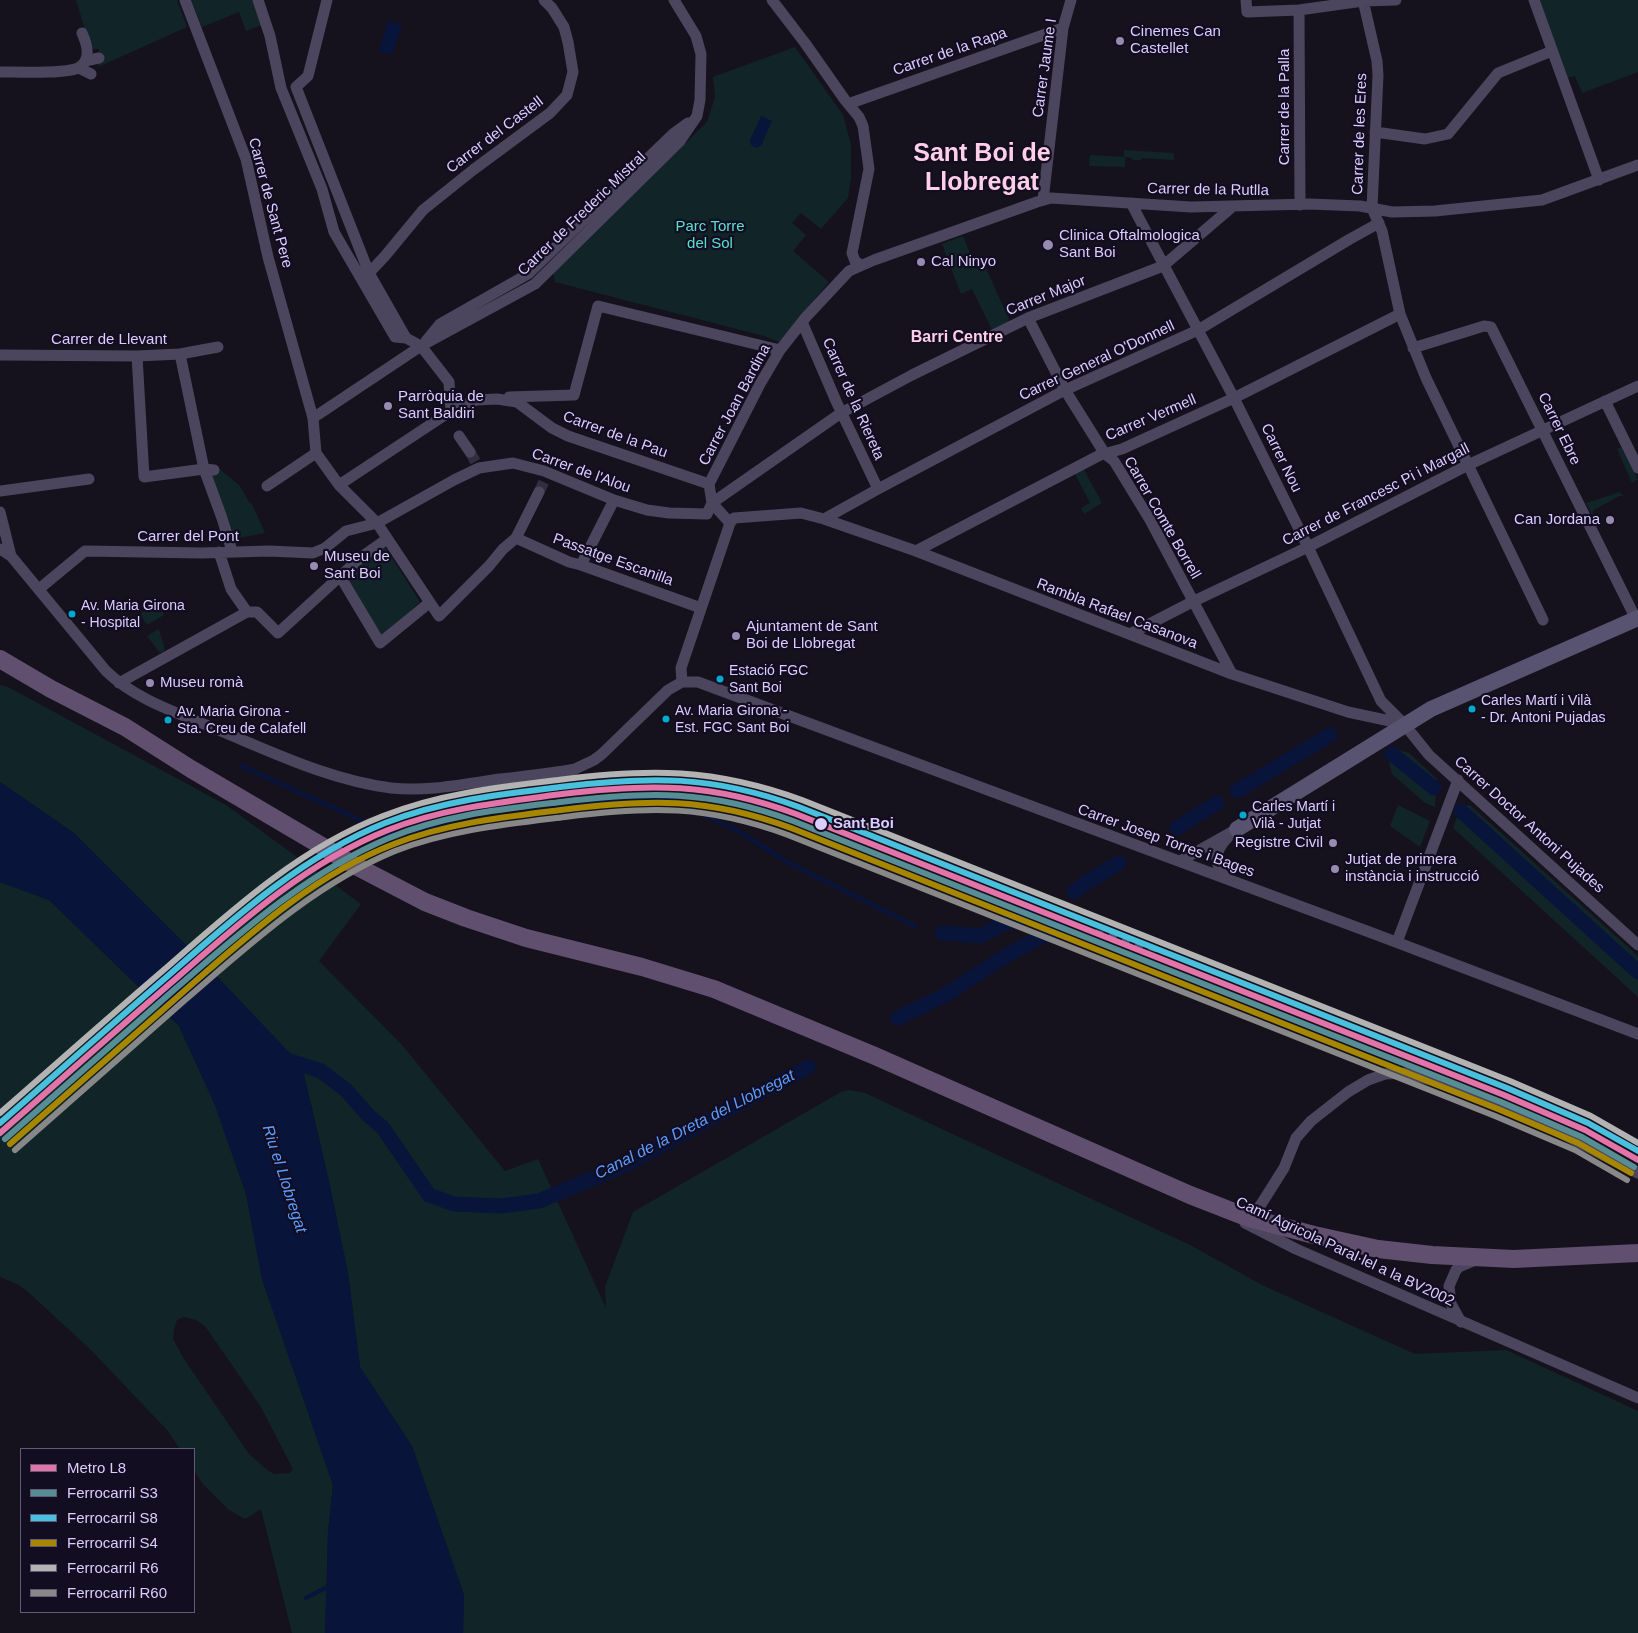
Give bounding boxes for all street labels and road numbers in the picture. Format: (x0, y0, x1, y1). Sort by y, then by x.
street label: Carrer Jaume I (1029, 17, 1061, 119)
street label: Carrer de la Rapa (891, 24, 1009, 80)
street label: Carrer de la Palla (1276, 49, 1294, 165)
street label: Carrer de les Eres (1349, 73, 1371, 195)
street label: Carrer del Castell (443, 93, 547, 177)
street label: Carrer de Sant Pere (244, 136, 296, 270)
street label: Carrer de Frederic Mistral (514, 148, 650, 280)
street label: Carrer de la Rutlla (1147, 180, 1269, 200)
street label: Carrer Major (1004, 272, 1088, 320)
street label: Carrer General O'Donnell (1016, 317, 1178, 405)
street label: Carrer de Llevant (51, 331, 167, 349)
street label: Carrer de la Riereta (818, 335, 888, 463)
street label: Carrer Joan Bardina (695, 341, 775, 469)
street label: Carrer Ebre (1534, 390, 1584, 468)
street label: Carrer Vermell (1103, 391, 1199, 445)
street label: Carrer de la Pau (560, 408, 670, 462)
street label: Carrer Nou (1257, 421, 1305, 495)
street label: Carrer de Francesc Pi i Margall (1279, 440, 1473, 550)
street label: Carrer de l'Alou (529, 445, 633, 497)
street label: Carrer Comte Borrell (1120, 454, 1204, 582)
street label: Carrer del Pont (137, 528, 239, 546)
street label: Passatge Escanilla (550, 530, 676, 590)
street label: Rambla Rafael Casanova (1034, 575, 1200, 653)
street label: Carrer Doctor Antoni Pujades (1450, 753, 1608, 897)
street label: Carrer Josep Torres i Bages (1075, 801, 1257, 881)
street label: Camí Agricola Paral·lel a la BV2002 (1233, 1193, 1457, 1311)

